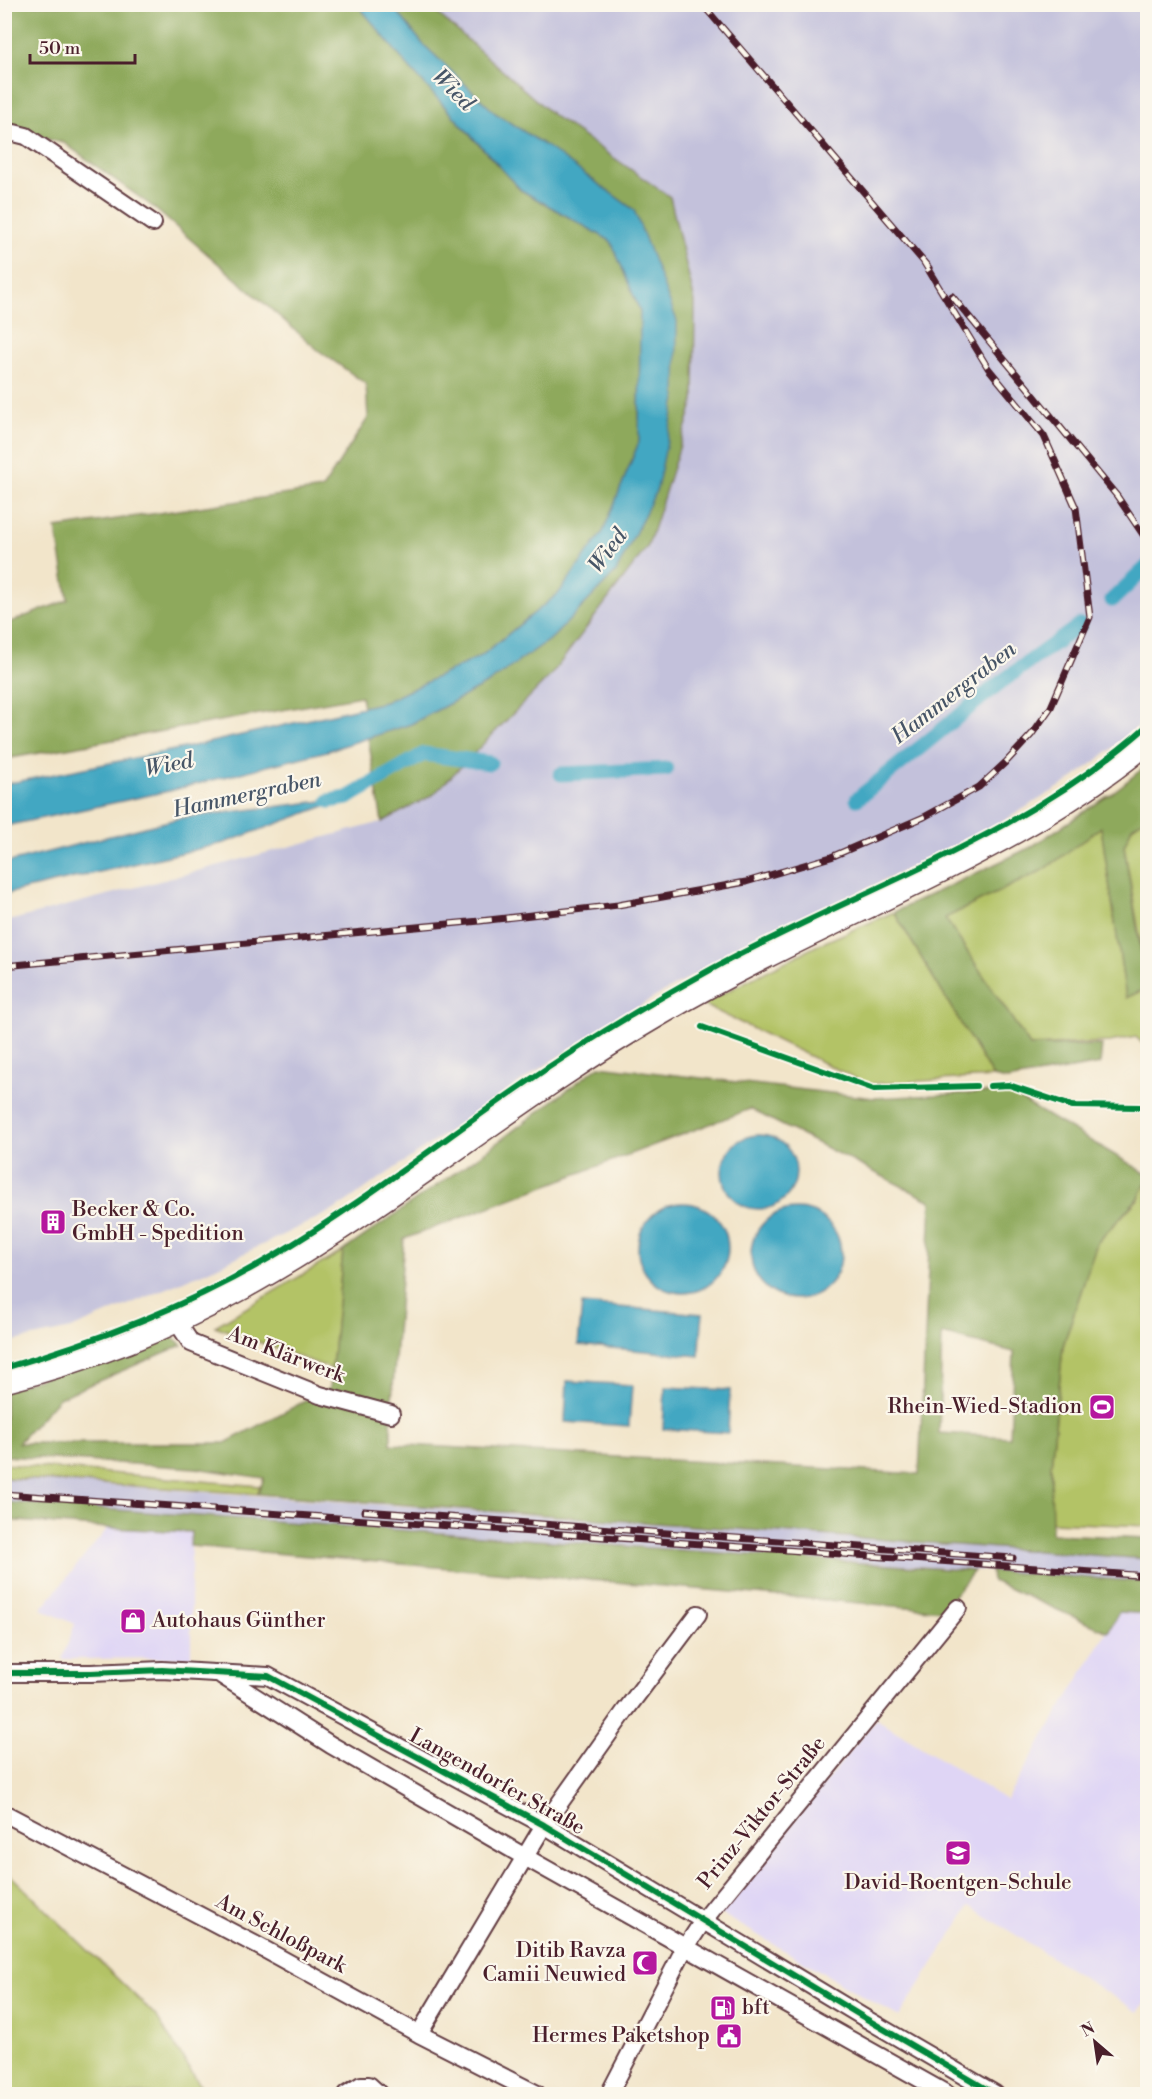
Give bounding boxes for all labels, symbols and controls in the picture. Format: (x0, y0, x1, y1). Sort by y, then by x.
scale bar (30, 27, 135, 65)
text: 50 m (39, 37, 81, 60)
water label: Wied (426, 63, 481, 118)
water label: Wied (583, 522, 634, 578)
water label: Hammergraben (885, 636, 1022, 751)
water label: Wied (143, 747, 197, 783)
water label: Hammergraben (169, 766, 324, 824)
place label: Becker & Co. GmbH - Spedition (71, 1197, 244, 1247)
building icon: Becker & Co. GmbH - Spedition (38, 1207, 68, 1237)
street label: Am Klärwerk (223, 1320, 349, 1390)
sports icon: Rhein-Wied-Stadion (1087, 1392, 1117, 1422)
place label: Rhein-Wied-Stadion (887, 1394, 1082, 1420)
shop icon: Autohaus Günther (118, 1606, 148, 1636)
place label: Autohaus Günther (151, 1608, 326, 1634)
street label: Langendorfer Straße (405, 1723, 589, 1841)
street label: Prinz-Viktor-Straße (692, 1731, 832, 1895)
school or university icon: David-Roentgen-Schule (943, 1838, 973, 1868)
place label: David-Roentgen-Schule (844, 1870, 1072, 1896)
street label: Am Schloßpark (210, 1888, 352, 1980)
place label: Ditib Ravza Camii Neuwied (483, 1938, 626, 1988)
mosque icon: Ditib Ravza Camii Neuwied (630, 1948, 660, 1978)
fuel station icon: bft (708, 1993, 738, 2023)
place label: bft (742, 1995, 770, 2021)
north arrow (1065, 2012, 1125, 2072)
text: N (1078, 2018, 1099, 2042)
public building icon: Hermes Paketshop (714, 2021, 744, 2051)
place label: Hermes Paketshop (532, 2023, 710, 2049)

